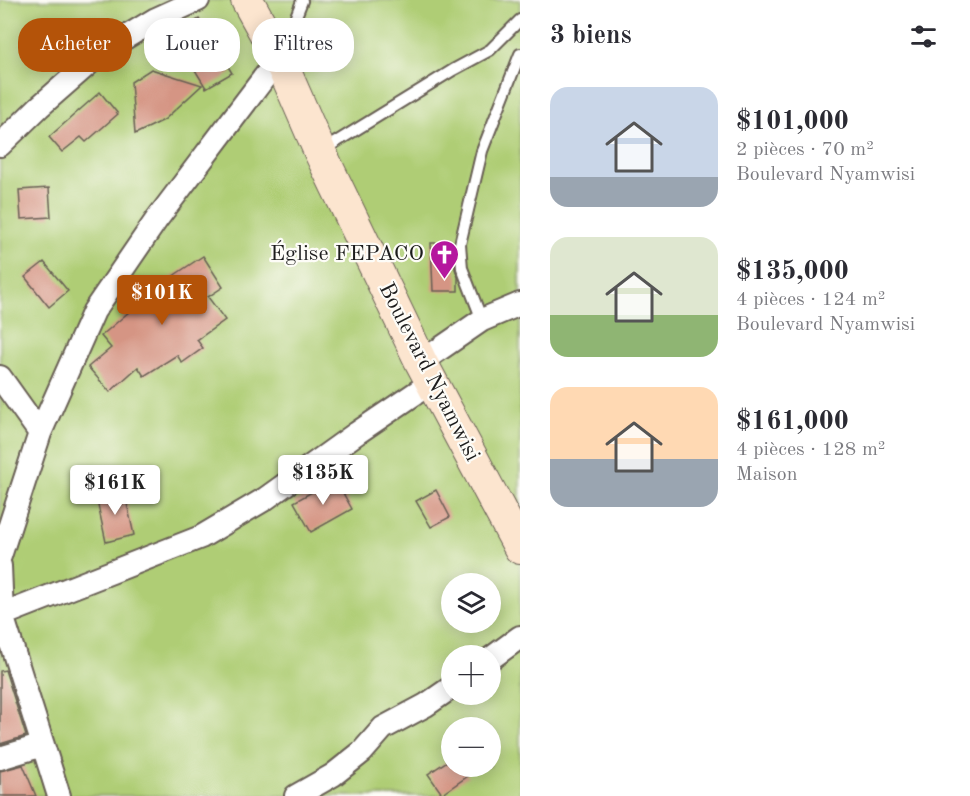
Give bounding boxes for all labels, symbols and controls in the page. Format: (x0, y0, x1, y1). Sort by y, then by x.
chip: Acheter (18, 18, 132, 72)
chip: Louer (144, 18, 240, 72)
chip: Filtres (252, 18, 354, 72)
icon: filters (907, 20, 940, 53)
text: 3 biens (550, 23, 632, 49)
text: $101,000 (736, 109, 849, 135)
icon: home (598, 111, 670, 183)
text: 2 pièces · 70 m² (736, 140, 874, 160)
text: Boulevard Nyamwisi (736, 165, 915, 185)
church icon: Église FEPACO (429, 238, 461, 280)
place label: Église FEPACO (270, 240, 424, 265)
text: $135,000 (736, 259, 849, 285)
icon: home (598, 261, 670, 333)
pin: $101K (120, 275, 204, 326)
street label: Boulevard Nyamwisi (374, 279, 484, 465)
text: $101K (131, 284, 193, 304)
text: 4 pièces · 124 m² (736, 290, 885, 310)
text: Boulevard Nyamwisi (736, 315, 915, 335)
text: $161,000 (736, 409, 849, 435)
icon: home (598, 411, 670, 483)
text: 4 pièces · 128 m² (736, 440, 885, 460)
pin: $135K (281, 455, 365, 506)
text: $135K (292, 464, 354, 484)
pin: $161K (73, 465, 157, 516)
text: Maison (736, 465, 797, 485)
text: $161K (84, 474, 146, 494)
map controls (441, 573, 501, 777)
button: layers (441, 573, 501, 633)
button: + (441, 645, 501, 705)
button: − (441, 717, 501, 777)

